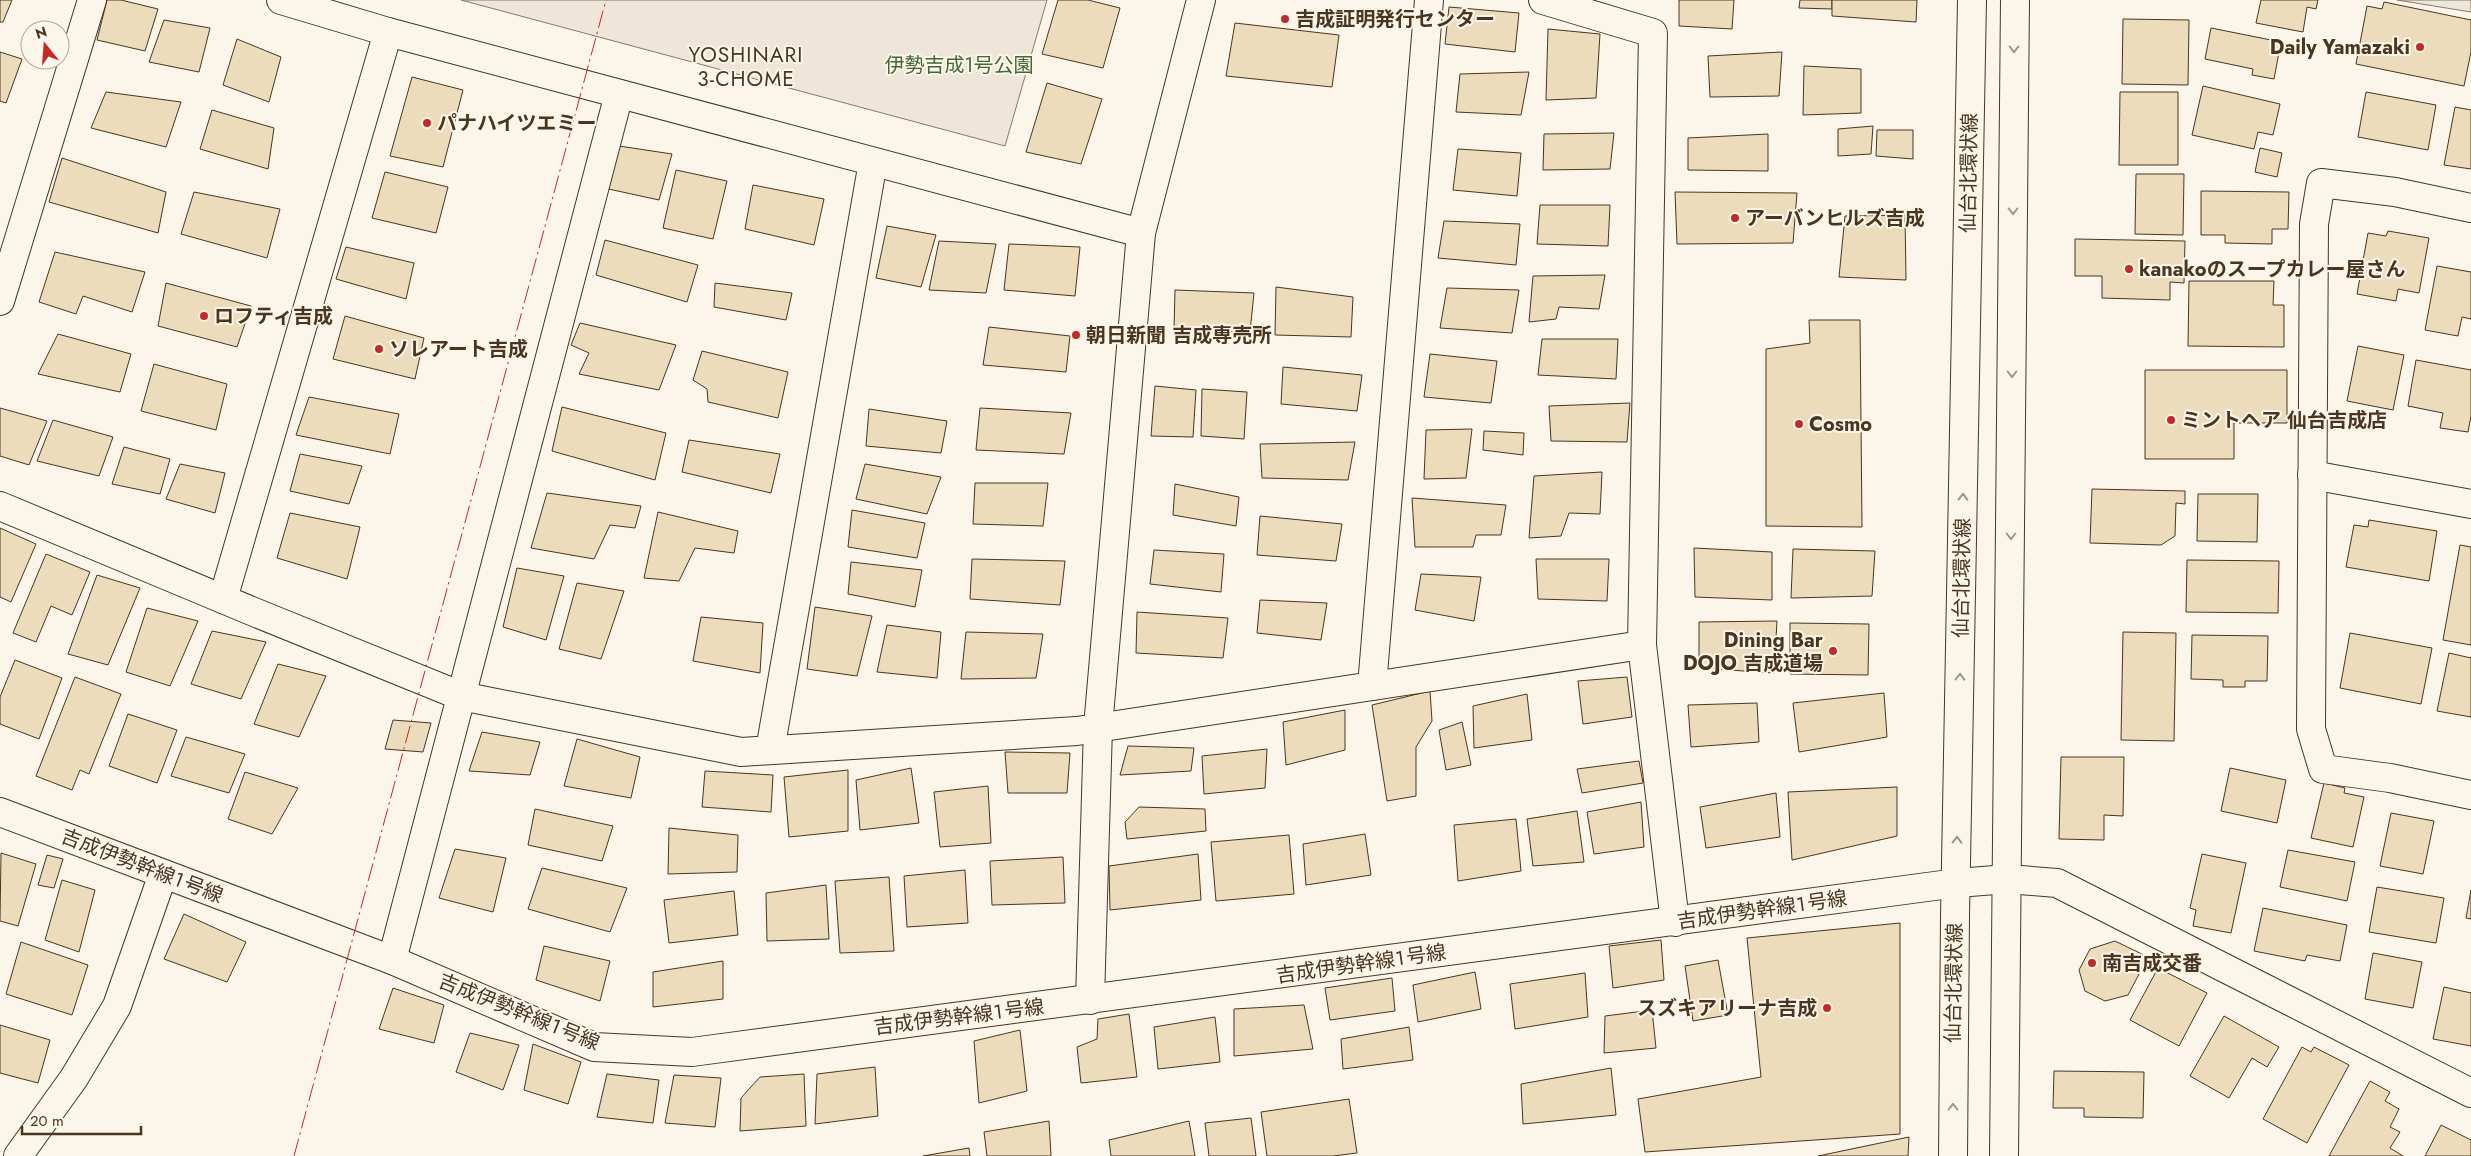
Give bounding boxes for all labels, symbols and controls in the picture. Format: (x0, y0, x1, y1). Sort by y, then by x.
place label: 吉成証明発行センター (1295, 5, 1495, 34)
marker: 吉成証明発行センター (1279, 13, 1291, 25)
north arrow (20, 20, 70, 70)
text: N (33, 21, 49, 44)
place label: Daily Yamazaki (2270, 33, 2410, 62)
district label: YOSHINARI 3-CHOME (688, 40, 804, 94)
marker: Daily Yamazaki (2414, 41, 2426, 53)
one-way arrow (2009, 45, 2019, 53)
park label: 伊勢吉成1号公園 (885, 51, 1034, 80)
place label: パナハイツエミー (437, 109, 597, 138)
street label: 仙台北環状線 (1953, 113, 1985, 233)
marker: パナハイツエミー (421, 117, 433, 129)
place label: アーバンヒルズ吉成 (1745, 204, 1925, 233)
one-way arrow (2008, 208, 2018, 215)
marker: アーバンヒルズ吉成 (1729, 212, 1741, 224)
place label: kanakoのスープカレー屋さん (2139, 255, 2405, 284)
marker: kanakoのスープカレー屋さん (2123, 263, 2135, 275)
place label: ロフティ吉成 (214, 302, 333, 331)
marker: ロフティ吉成 (198, 310, 210, 322)
place label: 朝日新聞 吉成専売所 (1086, 321, 1272, 350)
marker: 朝日新聞 吉成専売所 (1070, 329, 1082, 341)
place label: ソレアート吉成 (389, 335, 528, 364)
marker: ソレアート吉成 (373, 343, 385, 355)
one-way arrow (2007, 370, 2017, 378)
place label: ミントヘア 仙台吉成店 (2181, 406, 2387, 435)
place label: Cosmo (1809, 410, 1872, 439)
marker: ミントヘア 仙台吉成店 (2165, 414, 2177, 426)
marker: Cosmo (1793, 418, 1805, 430)
one-way arrow (1958, 493, 1968, 501)
street label: 仙台北環状線 (1946, 518, 1978, 638)
one-way arrow (2006, 532, 2016, 540)
place label: Dining Bar DOJO 吉成道場 (1683, 626, 1824, 678)
marker: Dining Bar DOJO 吉成道場 (1827, 645, 1839, 657)
one-way arrow (1955, 673, 1965, 681)
street label: 吉成伊勢幹線１号線 (57, 822, 227, 910)
one-way arrow (1952, 836, 1962, 844)
street label: 吉成伊勢幹線１号線 (1675, 884, 1849, 936)
street label: 仙台北環状線 (1938, 923, 1970, 1043)
street label: 吉成伊勢幹線１号線 (1274, 938, 1448, 990)
place label: 南吉成交番 (2102, 949, 2202, 978)
marker: 南吉成交番 (2086, 957, 2098, 969)
street label: 吉成伊勢幹線１号線 (434, 966, 604, 1058)
street label: 吉成伊勢幹線１号線 (872, 992, 1046, 1042)
place label: スズキアリーナ吉成 (1637, 994, 1817, 1023)
marker: スズキアリーナ吉成 (1821, 1002, 1833, 1014)
one-way arrow (1948, 1103, 1958, 1111)
scale bar (22, 1104, 141, 1136)
text: 20 m (30, 1110, 64, 1132)

